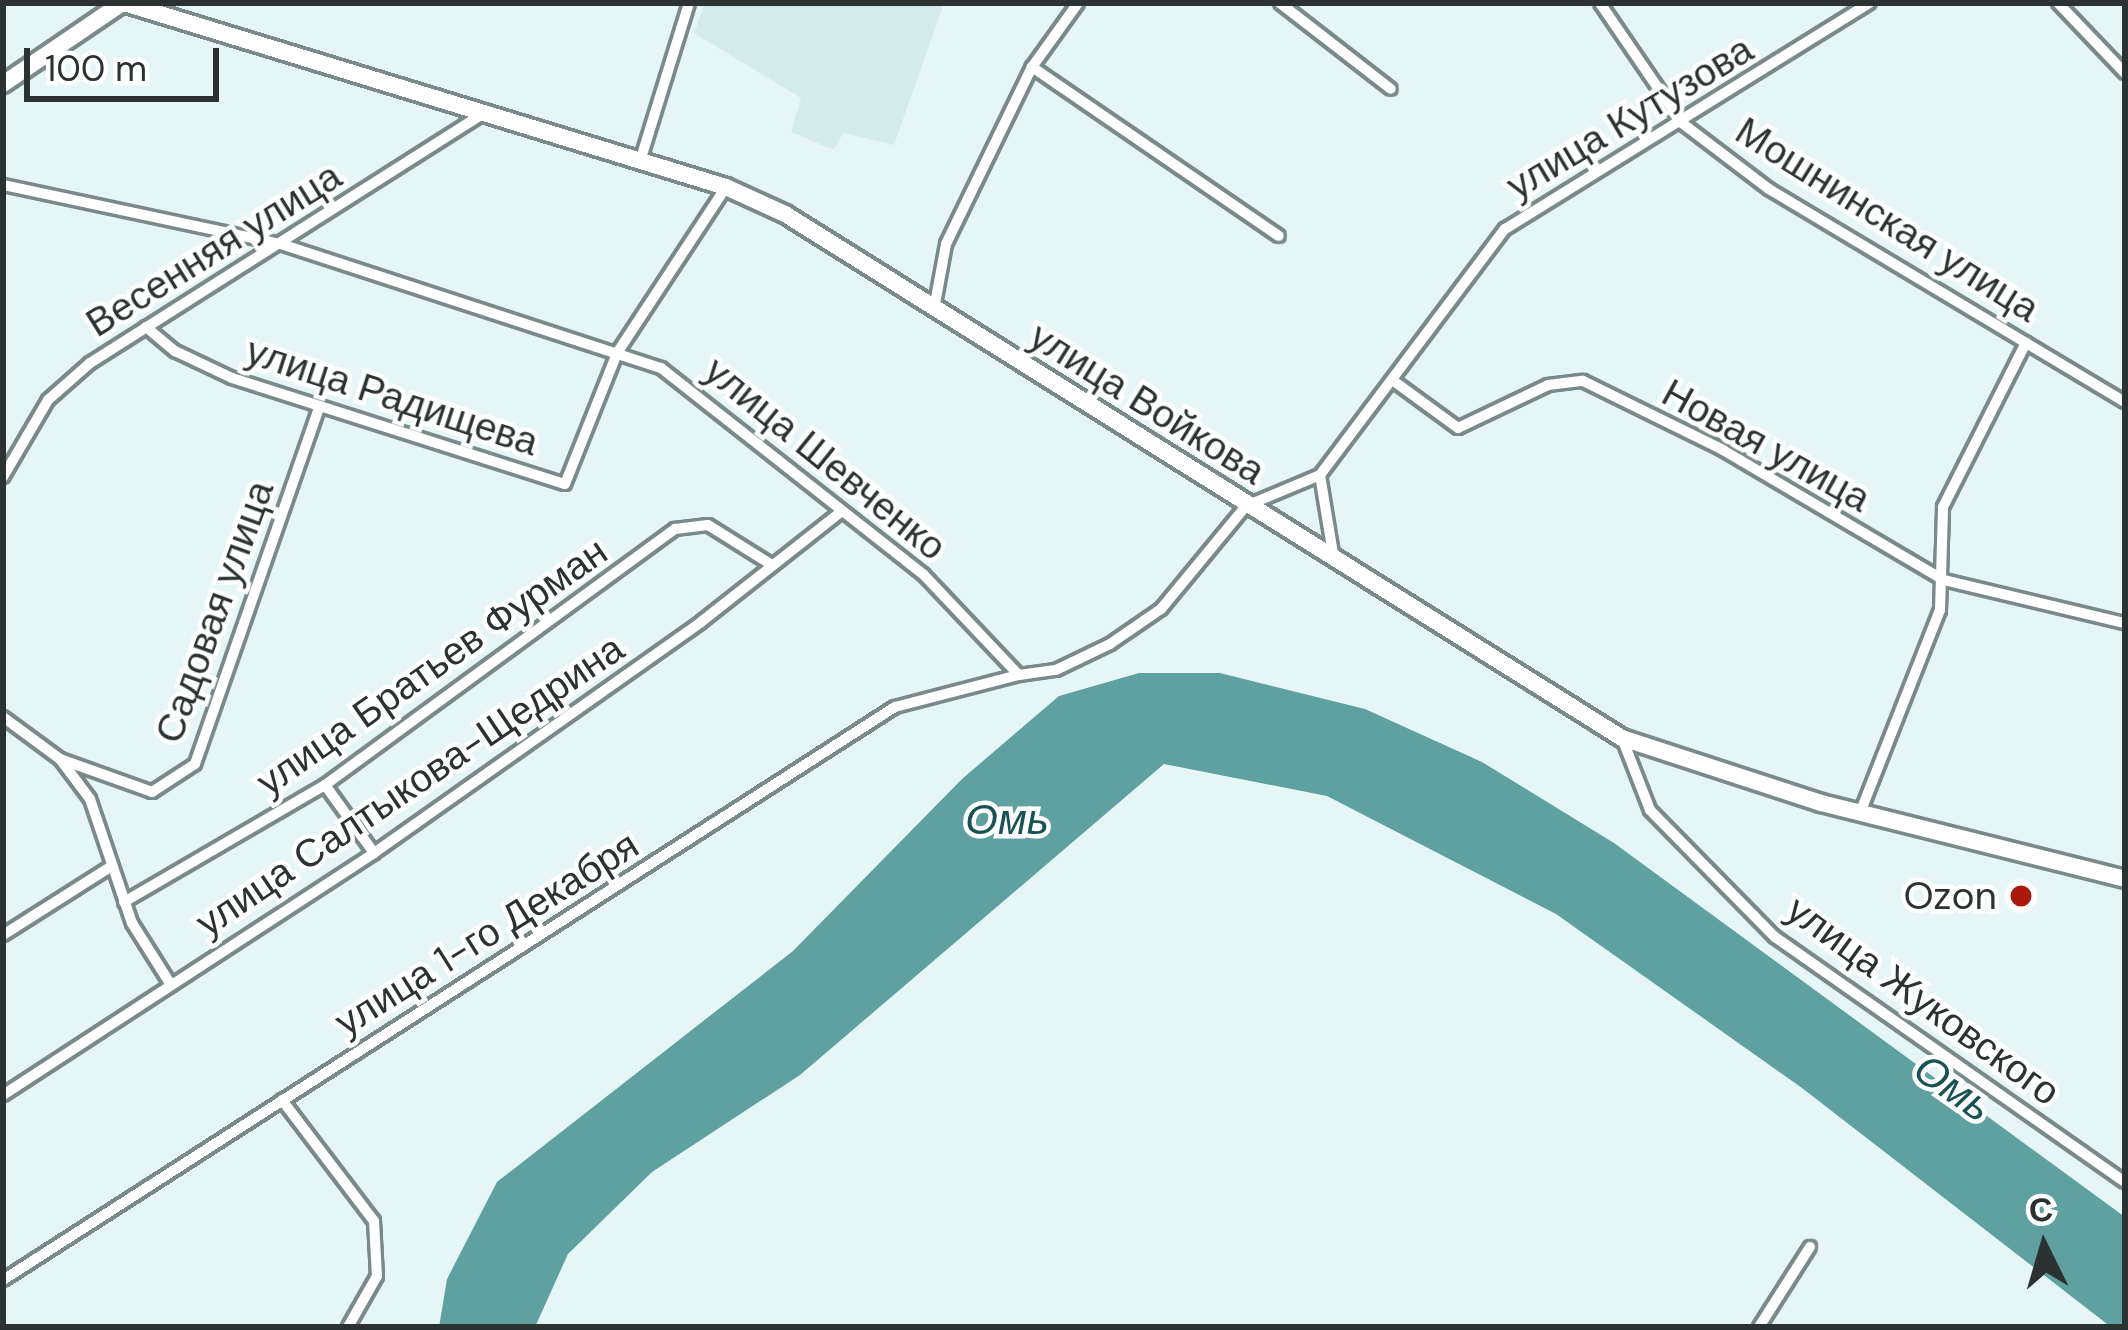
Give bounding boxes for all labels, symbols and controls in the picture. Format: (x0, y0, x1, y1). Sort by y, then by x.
scale bar (30, 24, 225, 98)
street label: улица Кутузова (1498, 26, 1762, 210)
text: 100 m (45, 45, 147, 92)
street label: Мошнинская улица (1727, 108, 2047, 332)
street label: Весенняя улица (78, 153, 350, 347)
street label: улица Войкова (1021, 313, 1273, 495)
street label: улица Радищева (240, 328, 544, 466)
street label: улица Шевченко (695, 347, 955, 571)
street label: Новая улица (1654, 370, 1878, 522)
street label: Садовая улица (146, 475, 284, 749)
street label: улица Братьев Фурман (248, 528, 616, 806)
street label: улица Салтыкова-Щедрина (187, 625, 633, 947)
water label: Омь (965, 795, 1049, 845)
street label: улица 1-го Декабря (327, 822, 647, 1046)
place label: Ozon (1903, 873, 1997, 919)
marker: Ozon (2008, 883, 2034, 909)
street label: улица Жуковского (1777, 886, 2069, 1116)
water label: Омь (1904, 1043, 2002, 1133)
north arrow (1984, 1186, 2104, 1306)
text: С (2027, 1187, 2055, 1232)

